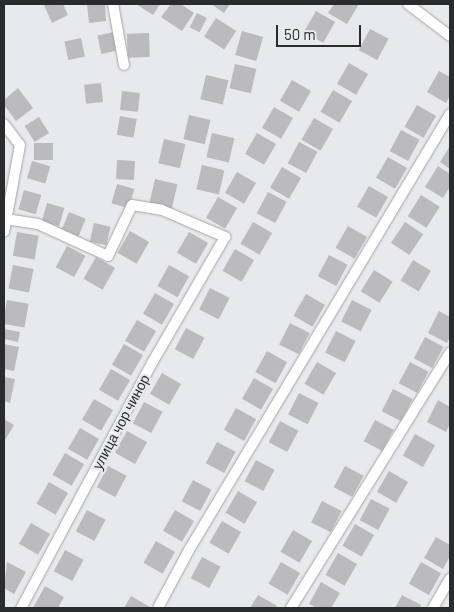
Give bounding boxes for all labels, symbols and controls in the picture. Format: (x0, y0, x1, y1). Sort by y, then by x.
scale bar (279, 15, 364, 47)
text: 50 m (284, 25, 316, 43)
street label: улица чор чинор (89, 372, 153, 472)

